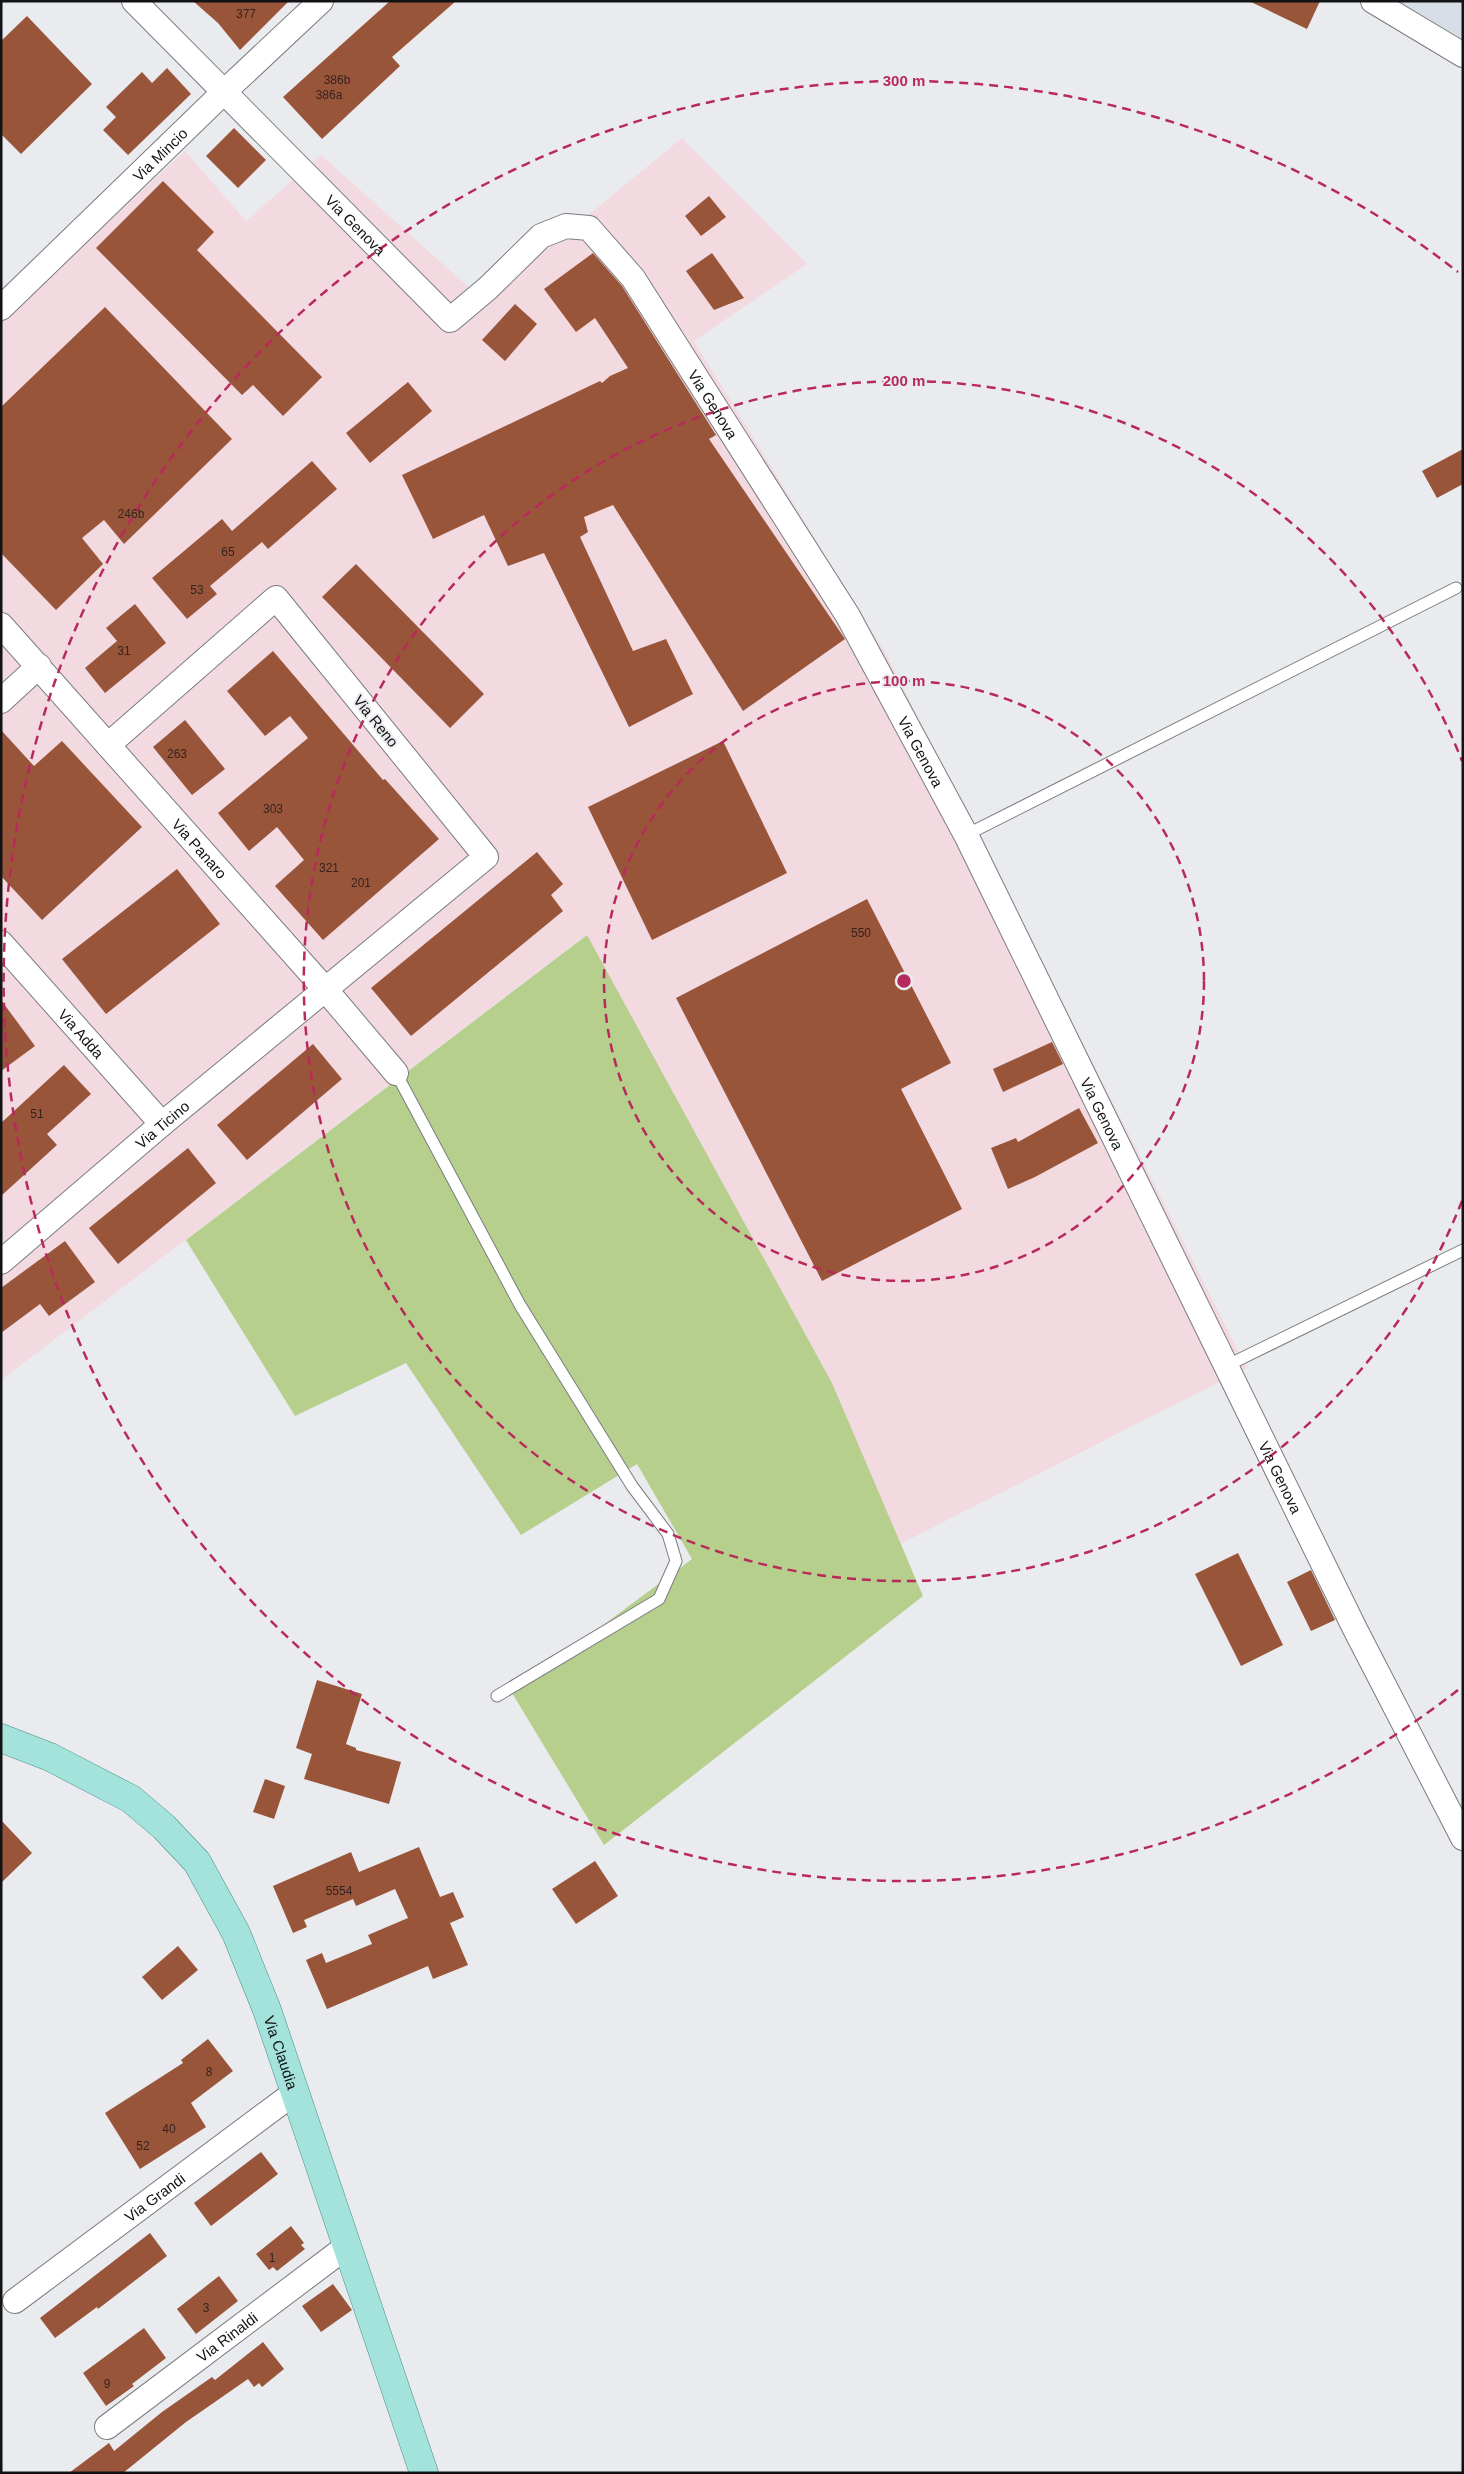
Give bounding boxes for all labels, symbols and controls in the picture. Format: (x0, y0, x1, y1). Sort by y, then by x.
house number: 377 (236, 7, 256, 21)
text: 300 m (883, 72, 925, 89)
house number: 386b (324, 73, 351, 87)
house number: 386a (316, 88, 343, 102)
street label: Via Mincio (129, 124, 190, 184)
street label: Via Genova (322, 191, 390, 259)
street label: Via Genova (685, 367, 742, 442)
text: 200 m (883, 372, 925, 389)
house number: 246b (118, 507, 145, 521)
house number: 65 (221, 545, 235, 559)
house number: 53 (190, 583, 204, 597)
house number: 31 (117, 644, 131, 658)
text: 100 m (883, 672, 925, 689)
street label: Via Reno (350, 692, 402, 750)
street label: Via Genova (895, 713, 947, 790)
house number: 263 (167, 747, 187, 761)
house number: 303 (263, 802, 283, 816)
street label: Via Panaro (169, 815, 231, 882)
house number: 321 (319, 861, 339, 875)
house number: 201 (351, 876, 371, 890)
house number: 550 (851, 926, 871, 940)
centre of rings (895, 972, 913, 990)
street label: Via Adda (55, 1005, 108, 1062)
street label: Via Genova (1078, 1075, 1128, 1153)
street label: Via Ticino (132, 1097, 192, 1152)
house number: 51 (30, 1107, 44, 1121)
street label: Via Genova (1256, 1438, 1306, 1517)
house number: 5554 (326, 1884, 353, 1898)
street label: Via Claudia (261, 2013, 302, 2092)
house number: 8 (206, 2065, 213, 2079)
house number: 40 (162, 2122, 176, 2136)
house number: 52 (136, 2139, 150, 2153)
street label: Via Grandi (121, 2169, 188, 2225)
house number: 1 (269, 2251, 276, 2265)
house number: 3 (203, 2301, 210, 2315)
street label: Via Rinaldi (193, 2308, 260, 2365)
house number: 9 (104, 2377, 111, 2391)

